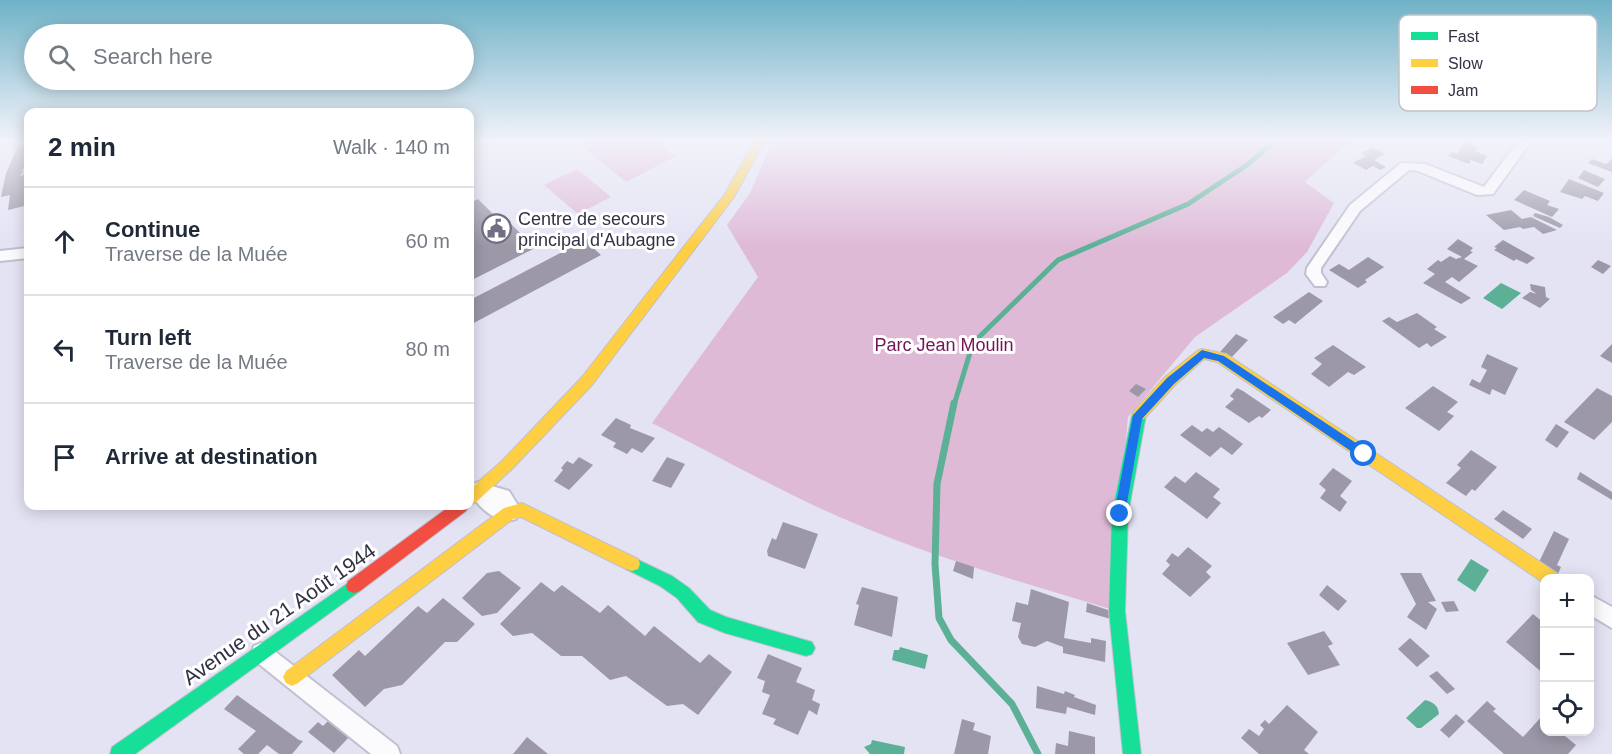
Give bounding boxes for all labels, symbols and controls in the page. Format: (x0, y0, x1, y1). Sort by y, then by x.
legend (1399, 15, 1597, 111)
search box (24, 24, 474, 90)
text: Fast (1448, 28, 1480, 45)
icon: search (45, 41, 78, 74)
text: Search here (93, 44, 213, 69)
text: Slow (1448, 55, 1483, 72)
text: Jam (1448, 82, 1478, 99)
text: 2 min (48, 132, 116, 162)
text: Walk · 140 m (333, 136, 450, 158)
place label: Centre de secours principal d'Aubagne (518, 209, 676, 250)
public building icon: Centre de secours principal d'Aubagne (481, 213, 513, 245)
text: Continue (105, 217, 200, 242)
icon: ahead (48, 225, 81, 258)
text: 60 m (406, 230, 450, 252)
text: Traverse de la Muée (105, 243, 288, 265)
text: Turn left (105, 325, 191, 350)
icon: left (48, 333, 81, 366)
park label: Parc Jean Moulin (874, 335, 1014, 355)
text: 80 m (406, 338, 450, 360)
text: Traverse de la Muée (105, 351, 288, 373)
route start (1350, 440, 1376, 466)
icon: arrive (48, 441, 81, 474)
text: Arrive at destination (105, 444, 318, 469)
route end (1106, 500, 1132, 526)
street label: Avenue du 21 Août 1944 (178, 539, 380, 689)
map controls (1540, 574, 1594, 736)
button: + (1540, 574, 1594, 628)
button: − (1540, 628, 1594, 682)
button: locate (1540, 682, 1594, 736)

